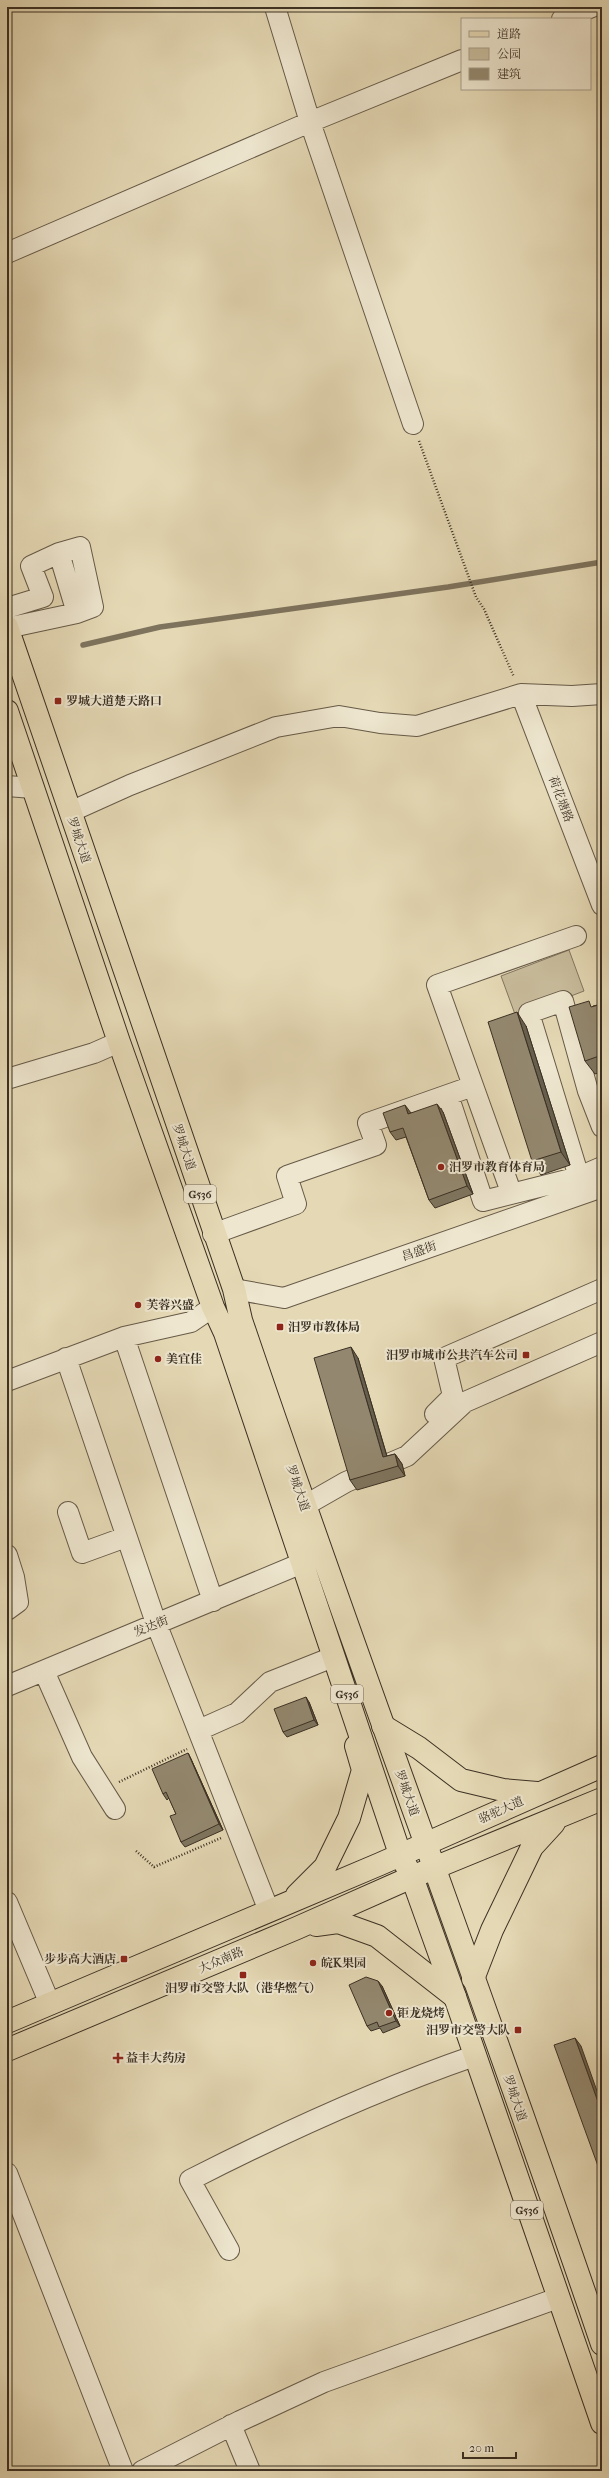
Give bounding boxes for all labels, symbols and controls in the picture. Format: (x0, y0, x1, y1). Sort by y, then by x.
legend (461, 18, 591, 90)
text: 道路 (497, 27, 521, 41)
text: 公园 (497, 47, 521, 61)
text: 建筑 (497, 67, 521, 81)
place label: 罗城大道楚天路口 (66, 694, 162, 708)
marker: 罗城大道楚天路口 (53, 696, 63, 706)
street label: 荷花塘路 (546, 774, 576, 824)
street label: 罗城大道 (65, 815, 93, 865)
street label: 罗城大道 (170, 1122, 198, 1172)
place label: 汨罗市教育体育局 (449, 1160, 545, 1174)
marker: 汨罗市教育体育局 (436, 1162, 446, 1172)
road number: G536 (184, 1185, 216, 1203)
street label: 昌盛街 (400, 1238, 439, 1263)
place label: 芙蓉兴盛 (146, 1298, 194, 1312)
marker: 芙蓉兴盛 (133, 1300, 143, 1310)
place label: 汨罗市教体局 (288, 1320, 360, 1334)
marker: 汨罗市教体局 (275, 1322, 285, 1332)
place label: 汨罗市城市公共汽车公司 (386, 1348, 518, 1362)
marker: 汨罗市城市公共汽车公司 (521, 1350, 531, 1360)
place label: 美宜佳 (166, 1352, 202, 1366)
marker: 美宜佳 (153, 1354, 163, 1364)
street label: 罗城大道 (284, 1463, 312, 1513)
street label: 发达街 (132, 1612, 171, 1639)
road number: G536 (331, 1685, 363, 1703)
street label: 罗城大道 (392, 1768, 422, 1818)
street label: 骆驼大道 (476, 1794, 526, 1826)
street label: 大众南路 (196, 1944, 246, 1976)
place label: 步步高大酒店 (44, 1952, 116, 1966)
marker: 步步高大酒店 (119, 1954, 129, 1964)
place label: 皖K果园 (321, 1956, 366, 1970)
marker: 皖K果园 (308, 1958, 318, 1968)
marker: 汨罗市交警大队（港华燃气） (238, 1970, 248, 1980)
place label: 汨罗市交警大队（港华燃气） (165, 1981, 321, 1995)
place label: 钜龙烧烤 (397, 2006, 445, 2020)
marker: 钜龙烧烤 (384, 2008, 394, 2018)
place label: 汨罗市交警大队 (426, 2023, 510, 2037)
marker: 汨罗市交警大队 (513, 2025, 523, 2035)
place label: 益丰大药房 (126, 2051, 186, 2065)
marker: 益丰大药房 (113, 2053, 123, 2063)
street label: 罗城大道 (501, 2073, 529, 2123)
road number: G536 (511, 2201, 543, 2219)
scale bar (463, 2434, 516, 2460)
text: 20 m (469, 2441, 494, 2455)

